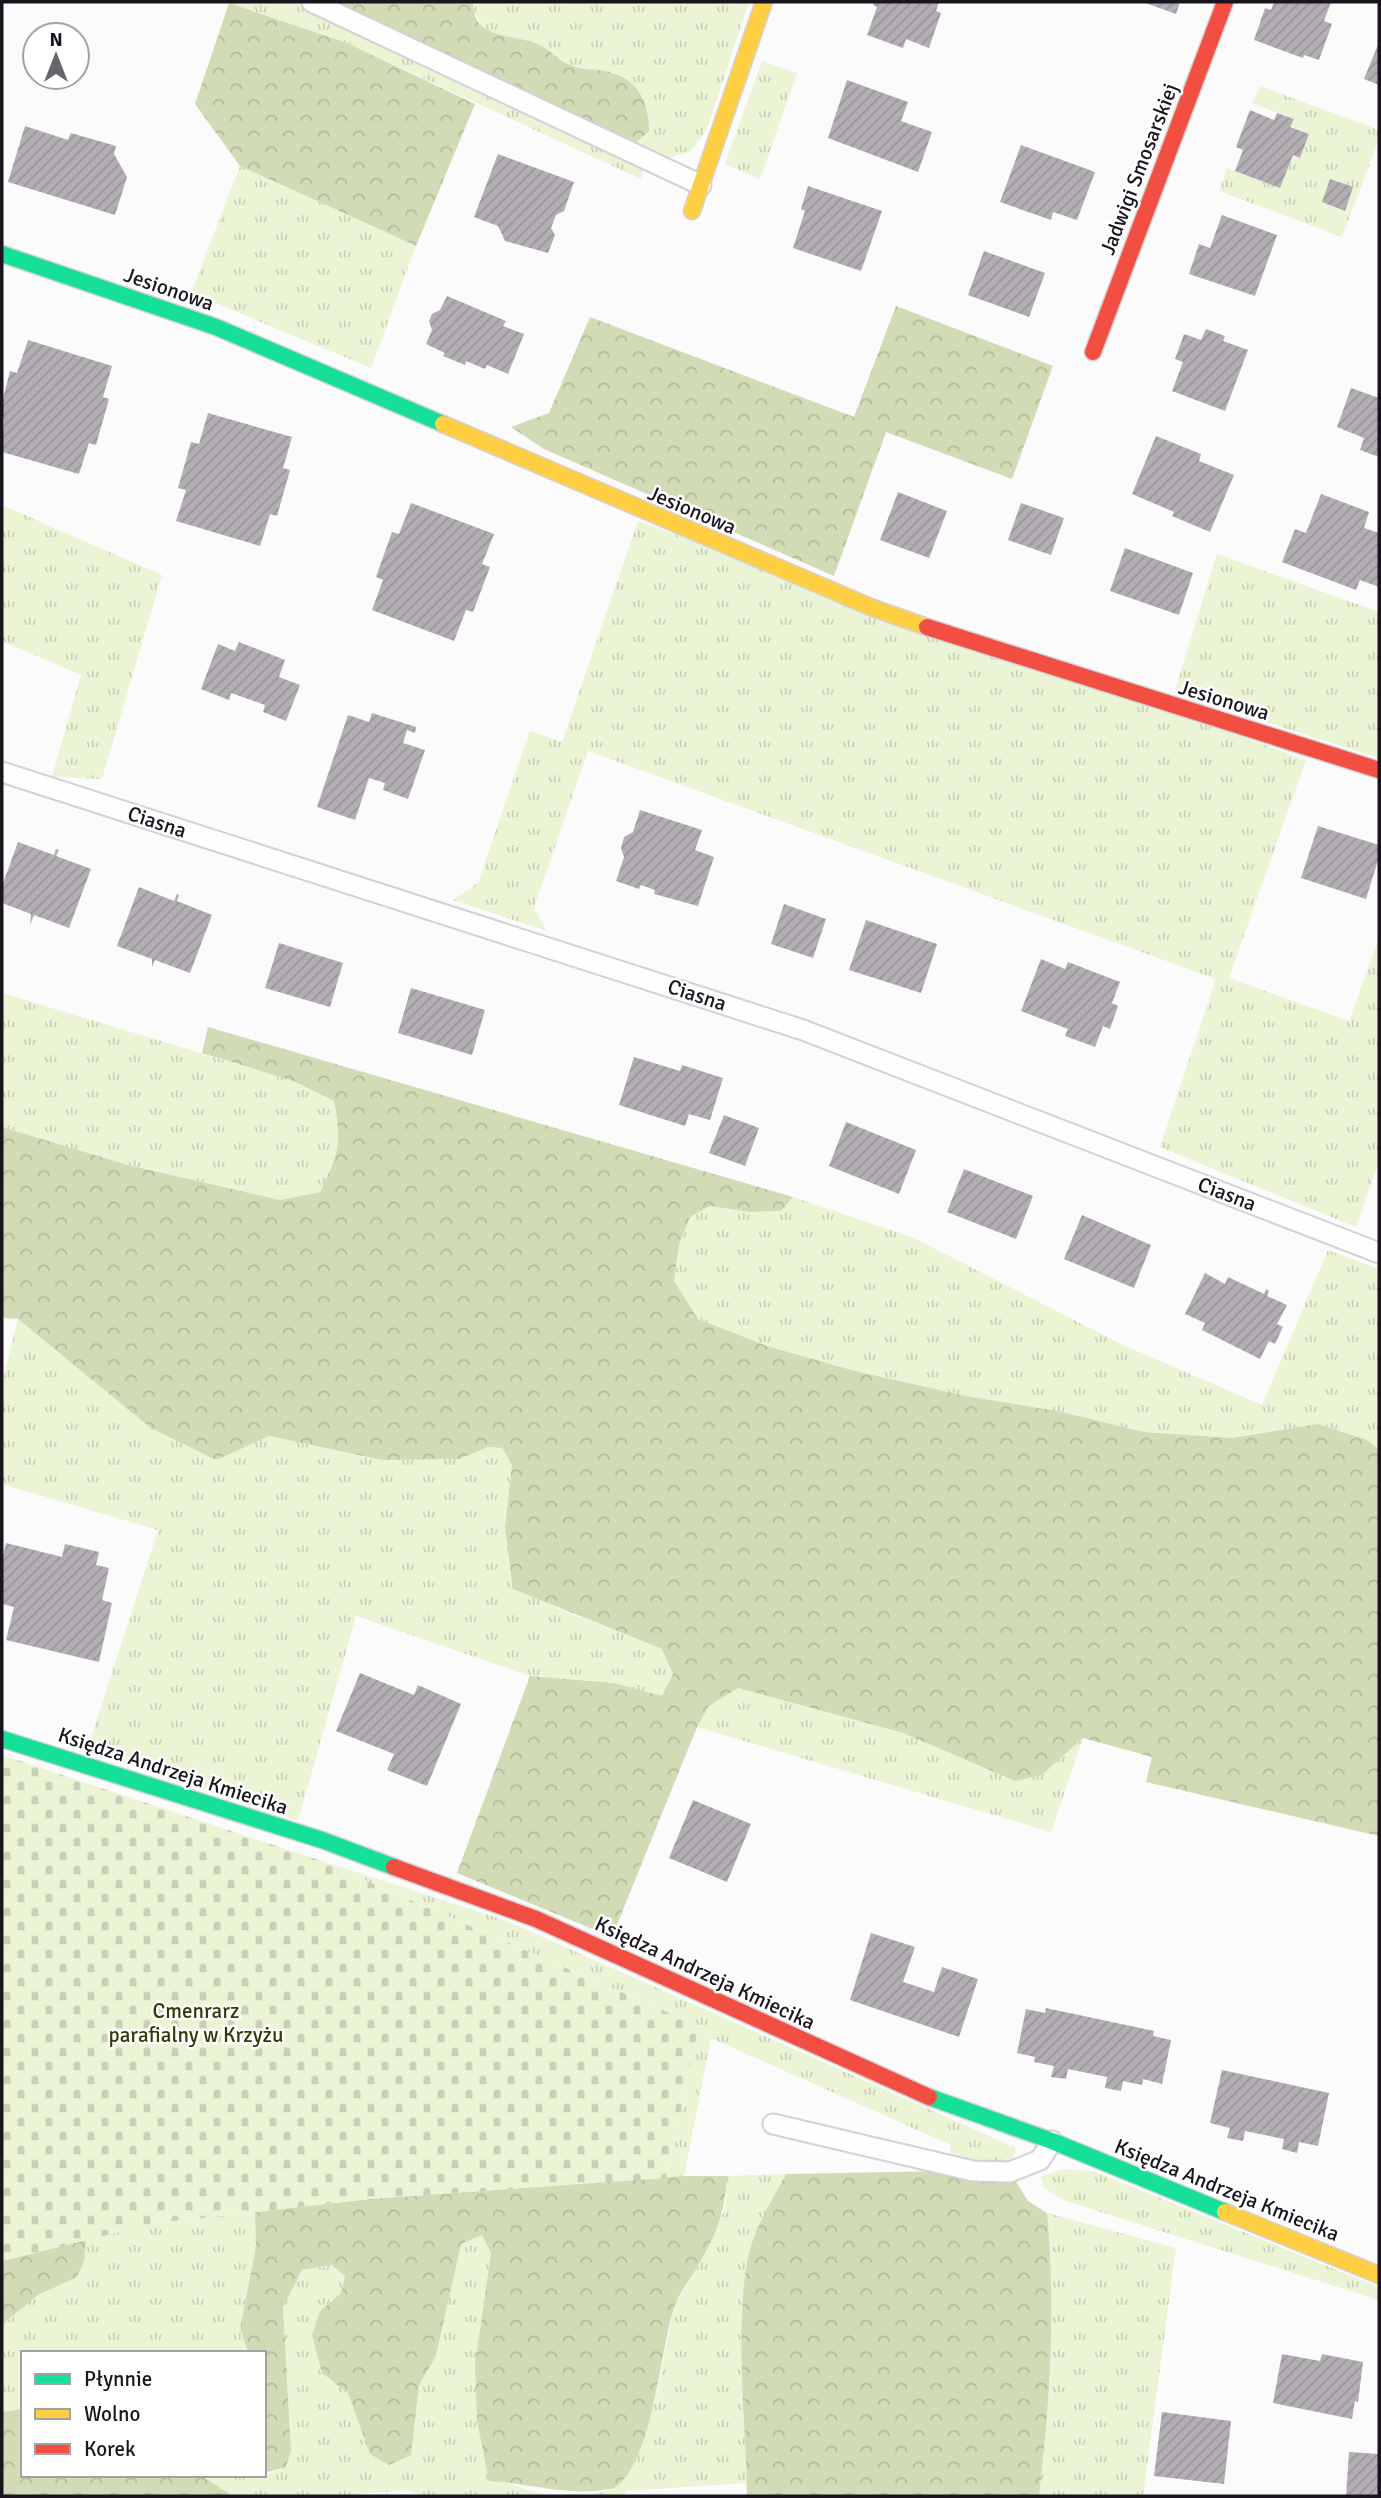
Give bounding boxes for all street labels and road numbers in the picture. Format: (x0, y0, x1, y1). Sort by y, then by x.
street label: Jadwigi Smosarskiej (1094, 80, 1184, 258)
street label: Jesionowa (121, 261, 217, 317)
street label: Jesionowa (644, 480, 740, 540)
street label: Jesionowa (1175, 674, 1273, 726)
street label: Ciasna (124, 800, 190, 844)
street label: Ciasna (664, 973, 730, 1017)
street label: Ciasna (1194, 1171, 1260, 1217)
street label: Księdza Andrzeja Kmiecika (55, 1722, 291, 1820)
street label: Księdza Andrzeja Kmiecika (591, 1910, 819, 2036)
street label: Księdza Andrzeja Kmiecika (1111, 2133, 1343, 2247)

